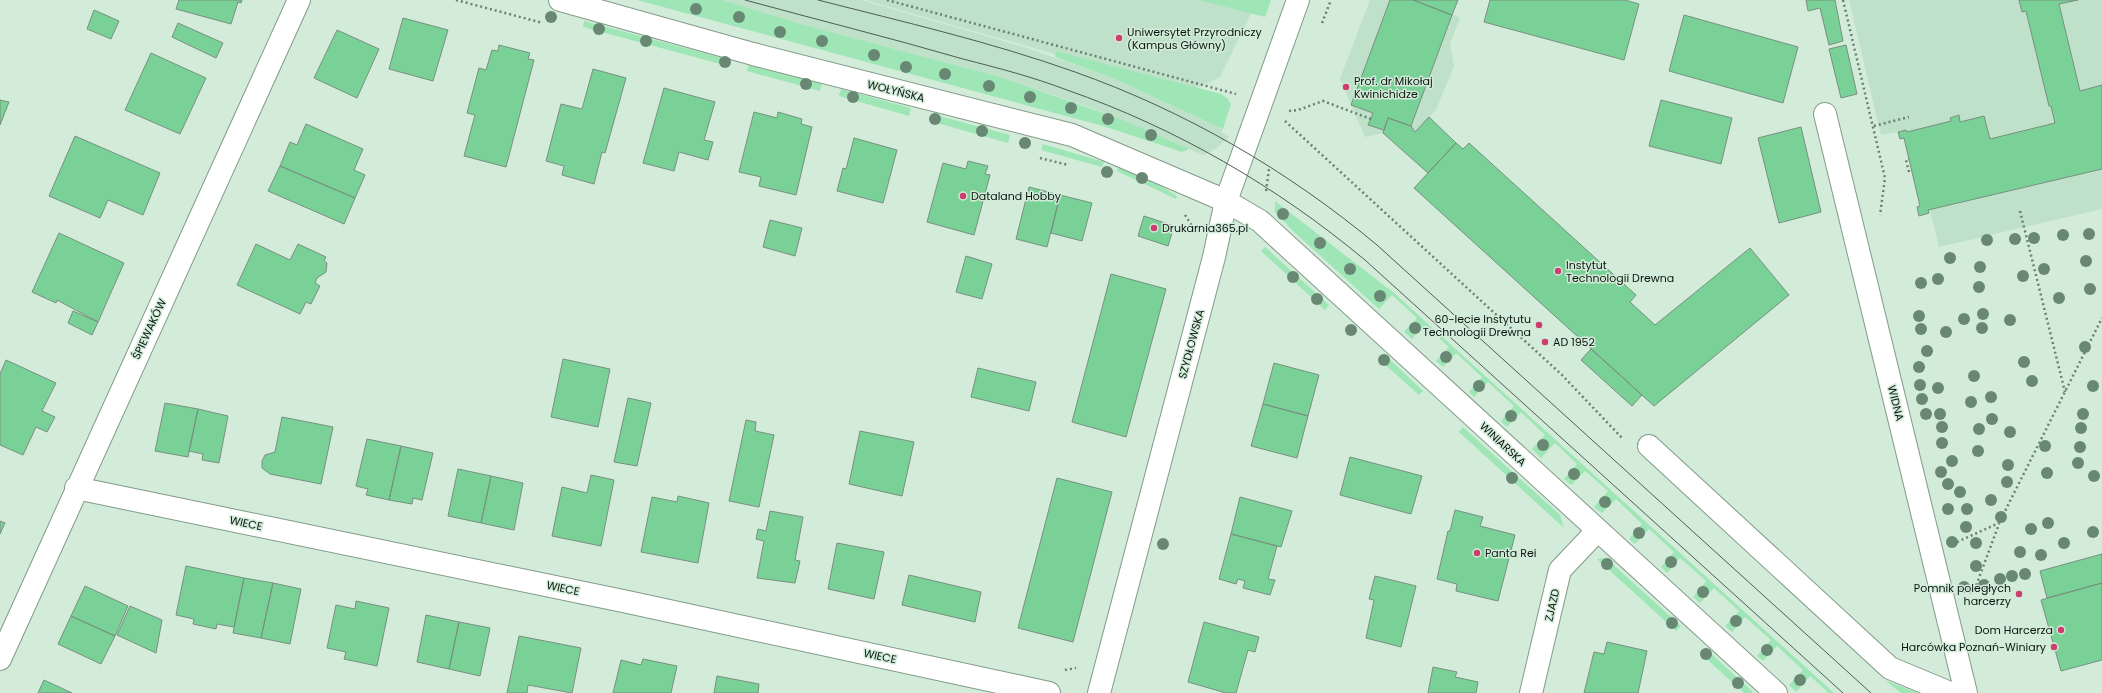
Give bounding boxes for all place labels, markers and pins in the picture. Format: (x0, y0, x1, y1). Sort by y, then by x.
place label: Uniwersytet Przyrodniczy (Kampus Główny) (1127, 24, 1262, 53)
marker: Uniwersytet Przyrodniczy (Kampus Główny) (1114, 33, 1124, 43)
place label: Prof. dr Mikołaj Kwinichidze (1354, 73, 1433, 102)
marker: Prof. dr Mikołaj Kwinichidze (1341, 82, 1351, 92)
place label: Dataland Hobby (971, 188, 1062, 204)
marker: Dataland Hobby (958, 191, 968, 201)
place label: Drukarnia365.pl (1162, 220, 1248, 236)
marker: Drukarnia365.pl (1149, 223, 1159, 233)
place label: Instytut Technologii Drewna (1566, 257, 1674, 286)
marker: Instytut Technologii Drewna (1553, 266, 1563, 276)
place label: 60-lecie Instytutu Technologii Drewna (1423, 311, 1531, 340)
marker: 60-lecie Instytutu Technologii Drewna (1534, 320, 1544, 330)
place label: AD 1952 (1553, 334, 1595, 350)
marker: AD 1952 (1540, 337, 1550, 347)
place label: Panta Rei (1485, 545, 1537, 561)
marker: Panta Rei (1472, 548, 1482, 558)
place label: Pomnik poległych harcerzy (1914, 580, 2012, 609)
marker: Pomnik poległych harcerzy (2014, 589, 2024, 599)
place label: Dom Harcerza (1975, 622, 2053, 638)
marker: Dom Harcerza (2056, 625, 2066, 635)
place label: Harcówka Poznań-Winiary (1901, 639, 2047, 655)
marker: Harcówka Poznań-Winiary (2049, 642, 2059, 652)

